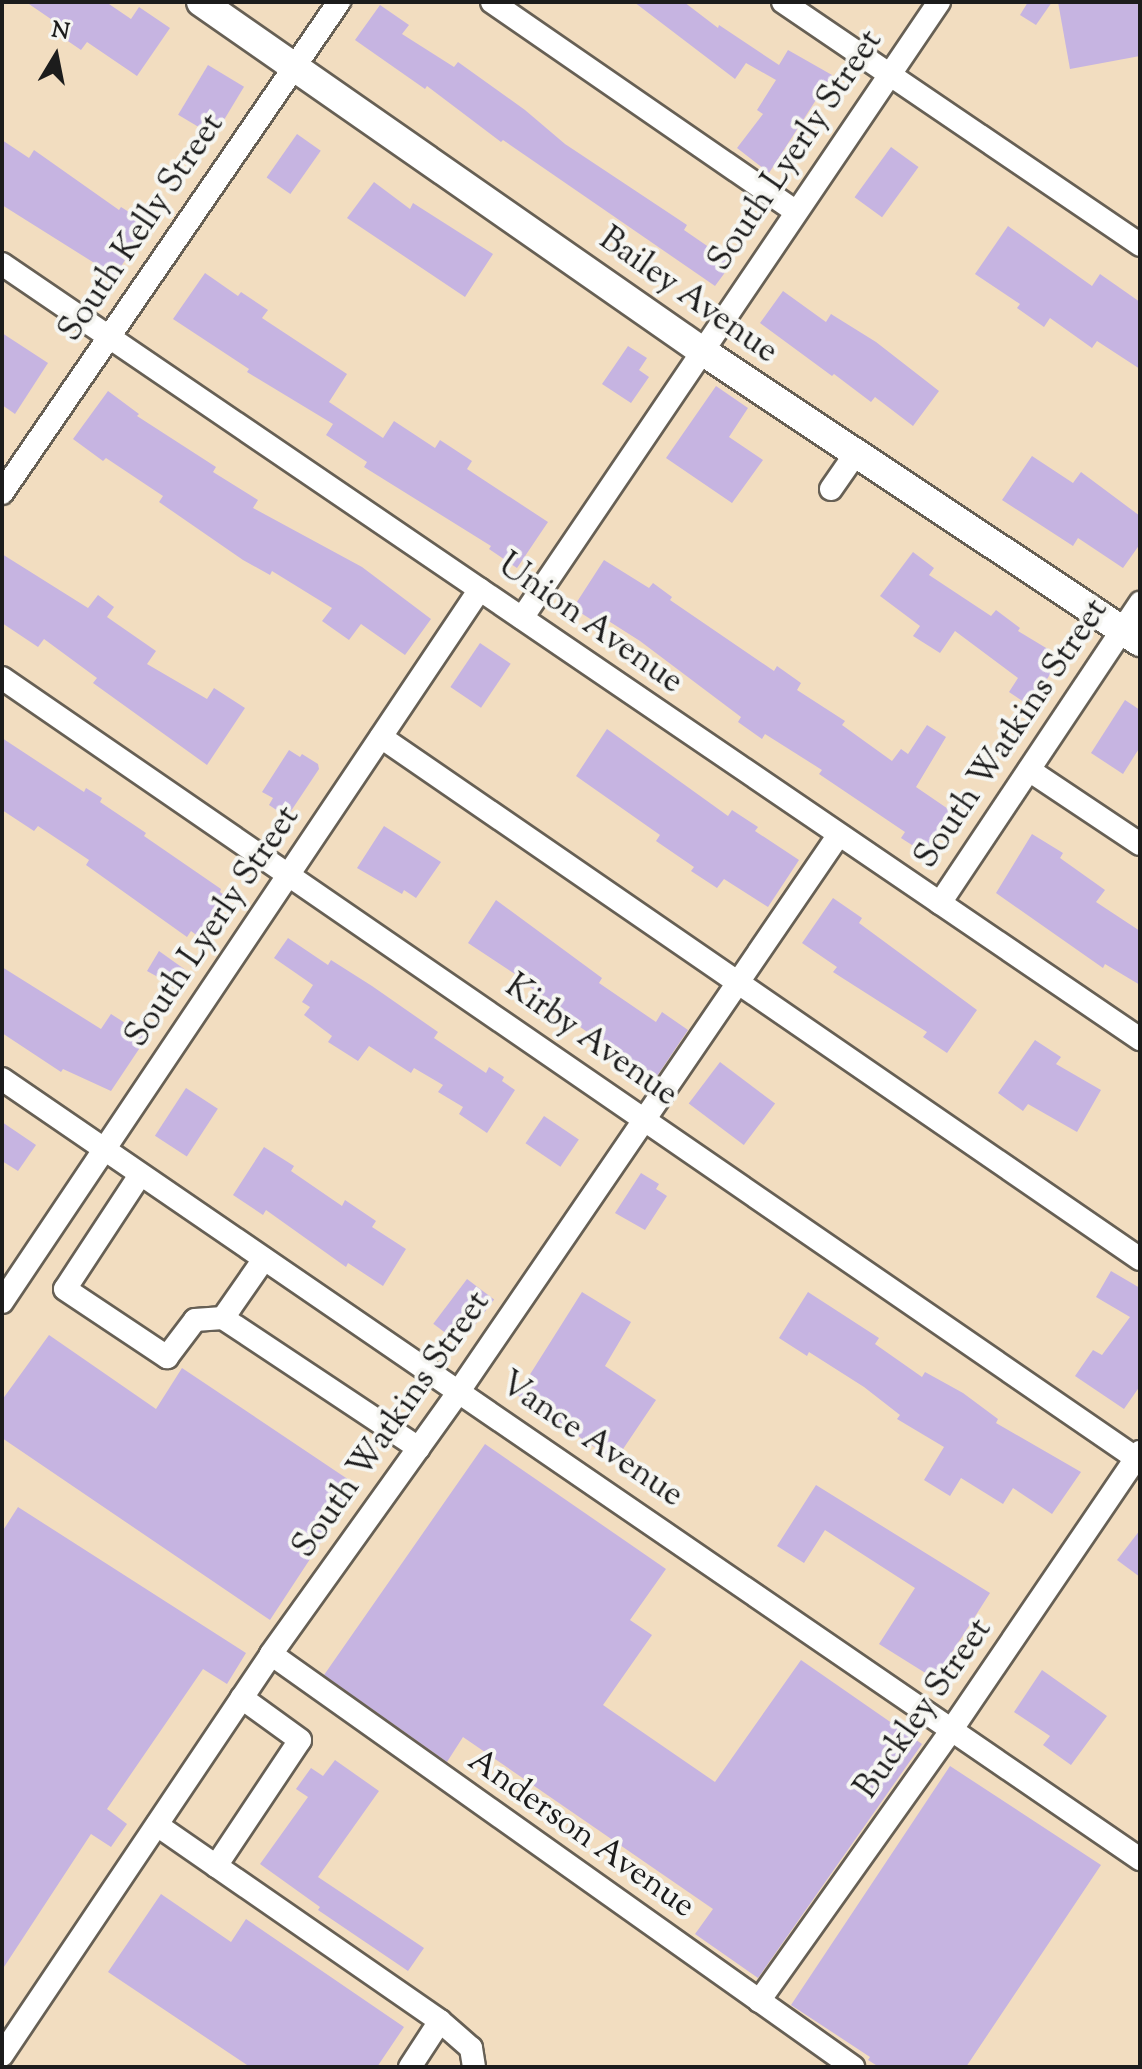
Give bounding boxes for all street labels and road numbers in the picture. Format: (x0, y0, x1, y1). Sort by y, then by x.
street label: South Lyerly Street (700, 22, 892, 280)
street label: South Kelly Street (51, 106, 233, 350)
street label: Bailey Avenue (591, 219, 785, 373)
street label: Union Avenue (489, 545, 691, 703)
street label: South Watkins Street (907, 591, 1117, 877)
street label: South Lyerly Street (117, 798, 309, 1056)
street label: Kirby Avenue (497, 966, 685, 1116)
street label: South Watkins Street (284, 1284, 500, 1566)
street label: Vance Avenue (491, 1364, 691, 1516)
street label: Buckley Street (847, 1611, 1001, 1807)
street label: Anderson Avenue (460, 1741, 702, 1927)

